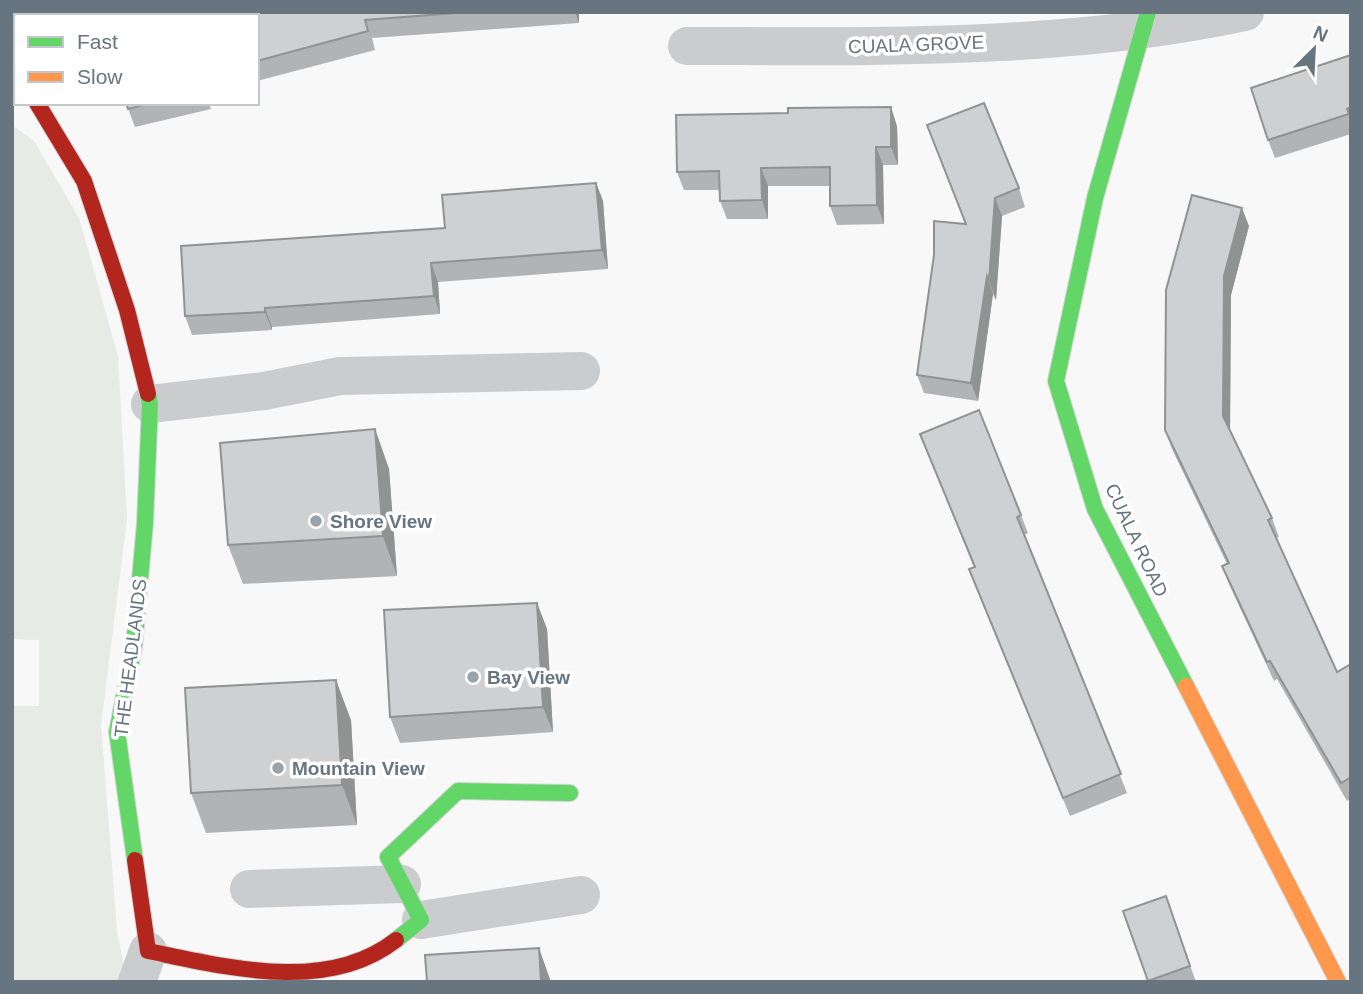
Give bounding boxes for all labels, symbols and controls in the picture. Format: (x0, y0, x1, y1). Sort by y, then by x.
legend (14, 14, 259, 105)
north arrow (1279, 14, 1349, 84)
text: N (1310, 22, 1331, 46)
text: Fast (77, 30, 118, 53)
street label: CUALA GROVE (848, 32, 984, 57)
text: Slow (77, 65, 123, 88)
street label: CUALA ROAD (1101, 480, 1172, 600)
place label: Shore View (330, 511, 432, 532)
marker: Shore View (308, 513, 324, 529)
street label: THE HEADLANDS (110, 578, 151, 738)
place label: Bay View (487, 667, 570, 688)
marker: Bay View (465, 669, 481, 685)
place label: Mountain View (292, 758, 425, 779)
marker: Mountain View (270, 760, 286, 776)

